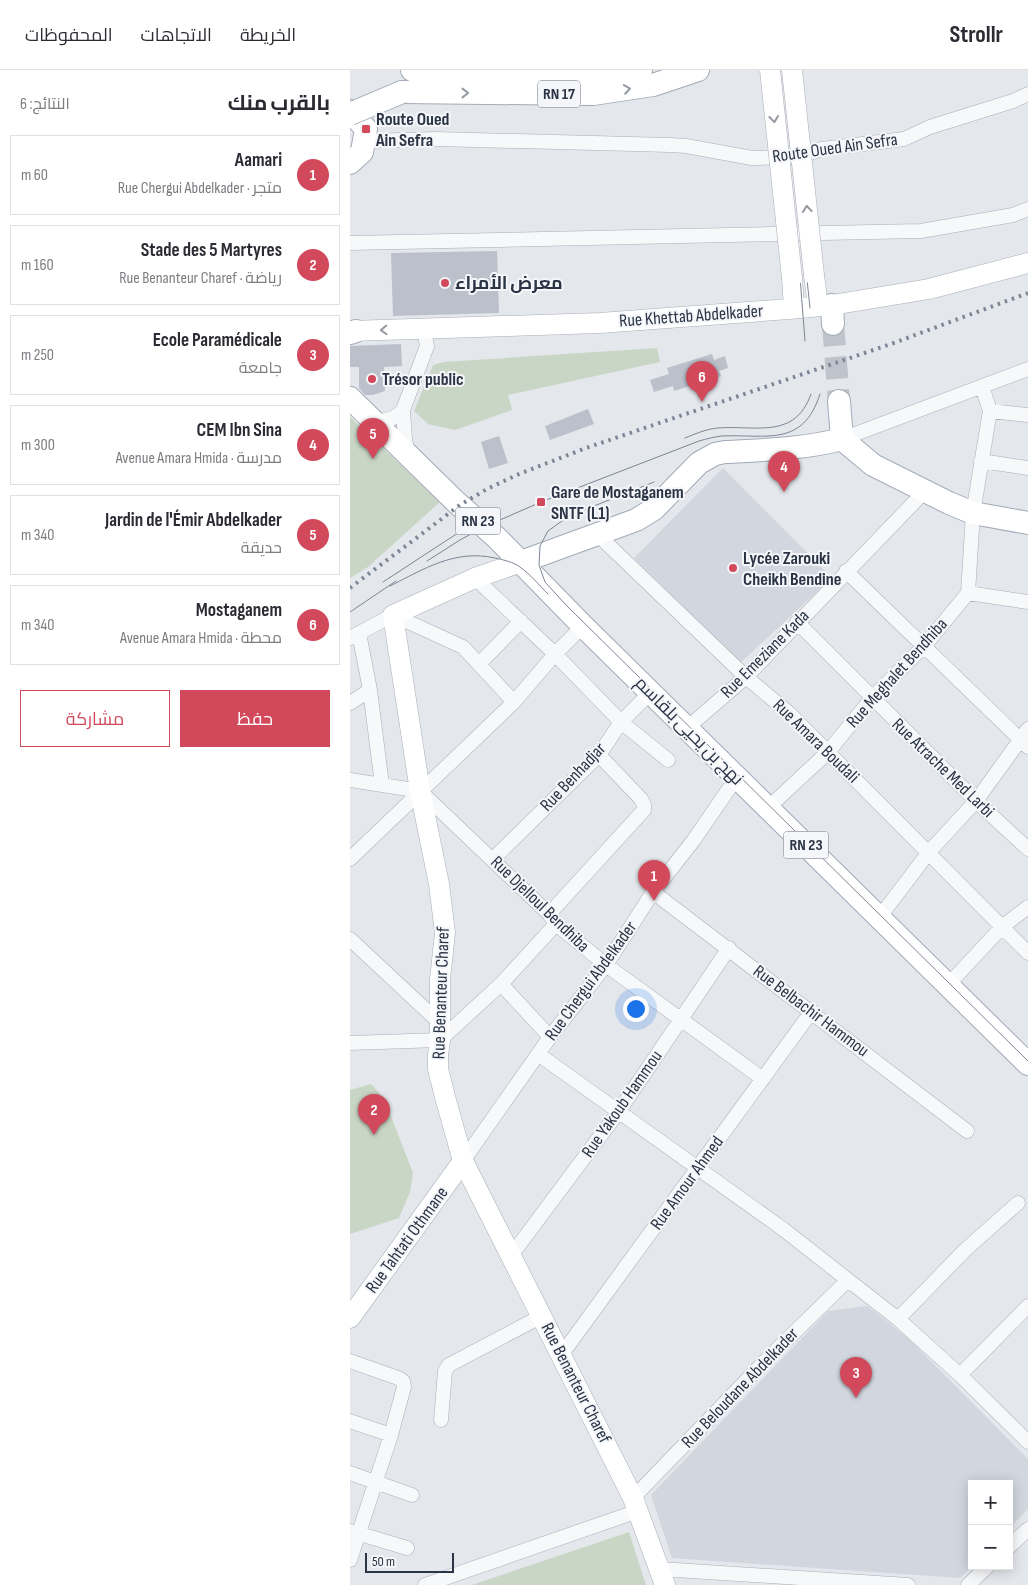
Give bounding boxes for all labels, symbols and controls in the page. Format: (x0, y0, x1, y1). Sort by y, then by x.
text: Strollr (949, 20, 1003, 49)
text: المحفوظات (25, 25, 113, 46)
text: الاتجاهات (141, 25, 212, 46)
text: الخريطة (240, 25, 296, 46)
road number: RN 17 (538, 80, 580, 108)
one-way arrow (623, 85, 632, 95)
one-way arrow (462, 88, 469, 98)
text: بالقرب منك (228, 91, 330, 116)
text: النتائج: 6 (20, 95, 70, 114)
place label: Route Oued Ain Sefra (375, 109, 450, 151)
one-way arrow (768, 115, 779, 123)
marker: Route Oued Ain Sefra (360, 123, 372, 135)
street label: Route Oued Ain Sefra (771, 129, 899, 167)
text: Aamari (235, 149, 282, 172)
text: 60 m (21, 166, 48, 185)
text: 1 (310, 166, 316, 185)
text: متجر · Rue Chergui Abdelkader (118, 179, 282, 198)
one-way arrow (802, 205, 813, 213)
text: Stade des 5 Martyres (141, 239, 282, 262)
text: 160 m (21, 256, 54, 275)
text: 2 (310, 256, 317, 275)
text: رياضة · Rue Benanteur Charef (119, 269, 282, 288)
place label: معرض الأمراء (455, 273, 563, 294)
marker: معرض الأمراء (439, 277, 451, 289)
street label: Rue Khettab Abdelkader (618, 300, 764, 332)
one-way arrow (380, 324, 388, 335)
text: Ecole Paramédicale (153, 329, 282, 352)
text: 250 m (21, 346, 54, 365)
text: 3 (309, 346, 317, 365)
text: جامعة (239, 359, 282, 378)
pin: 6 (686, 361, 718, 402)
place label: Trésor public (382, 369, 464, 390)
marker: Trésor public (366, 373, 378, 385)
pin: 5 (357, 418, 389, 459)
text: CEM Ibn Sina (197, 419, 282, 442)
text: 300 m (21, 436, 55, 455)
text: 4 (309, 436, 317, 455)
text: مدرسة · Avenue Amara Hmida (116, 449, 282, 468)
pin: 4 (768, 451, 800, 492)
place label: Gare de Mostaganem SNTF (L1) (551, 482, 684, 524)
marker: Gare de Mostaganem SNTF (L1) (535, 496, 547, 508)
road number: RN 23 (456, 508, 500, 534)
text: Jardin de l'Émir Abdelkader (105, 509, 282, 532)
text: 340 m (21, 526, 54, 545)
text: 5 (309, 526, 317, 545)
text: حديقة (241, 539, 282, 558)
place label: Lycée Zarouki Cheikh Bendine (743, 548, 841, 590)
marker: Lycée Zarouki Cheikh Bendine (727, 562, 739, 574)
text: Mostaganem (196, 599, 282, 622)
street label: Rue Emeziane Kada (717, 605, 814, 702)
street label: Rue Meghalet Bendhiba (842, 614, 952, 732)
text: 340 m (21, 616, 54, 635)
text: 6 (309, 616, 317, 635)
text: محطة · Avenue Amara Hmida (120, 629, 282, 648)
street label: نهج بن يحيى بلقاسم (630, 672, 748, 790)
button: مشاركة (20, 690, 170, 747)
button: حفظ (180, 690, 330, 747)
street label: Rue Amara Boudali (769, 695, 863, 787)
street label: Rue Atrache Med Larbi (888, 714, 998, 822)
street label: Rue Benhadjar (536, 738, 610, 816)
road number: RN 23 (784, 832, 828, 858)
street label: Rue Djelloul Bendhiba (486, 852, 594, 956)
pin: 1 (638, 860, 670, 901)
street label: Rue Chergui Abdelkader (541, 917, 641, 1045)
street label: Rue Benanteur Charef (428, 926, 454, 1060)
street label: Rue Belbachir Hammou (749, 961, 873, 1061)
your location (623, 996, 649, 1022)
street label: Rue Yakoub Hammou (577, 1046, 667, 1162)
pin: 2 (358, 1094, 390, 1135)
street label: Rue Amour Ahmed (646, 1132, 728, 1234)
street label: Rue Tahtati Othmane (361, 1183, 453, 1297)
street label: Rue Benanteur Charef (537, 1319, 616, 1447)
street label: Rue Beloudane Abdelkader (677, 1324, 803, 1452)
pin: 3 (840, 1357, 872, 1398)
map controls (968, 1480, 1013, 1570)
button: + (968, 1480, 1013, 1525)
button: − (968, 1525, 1013, 1570)
scale bar (365, 1550, 454, 1573)
text: 50 m (372, 1553, 395, 1570)

